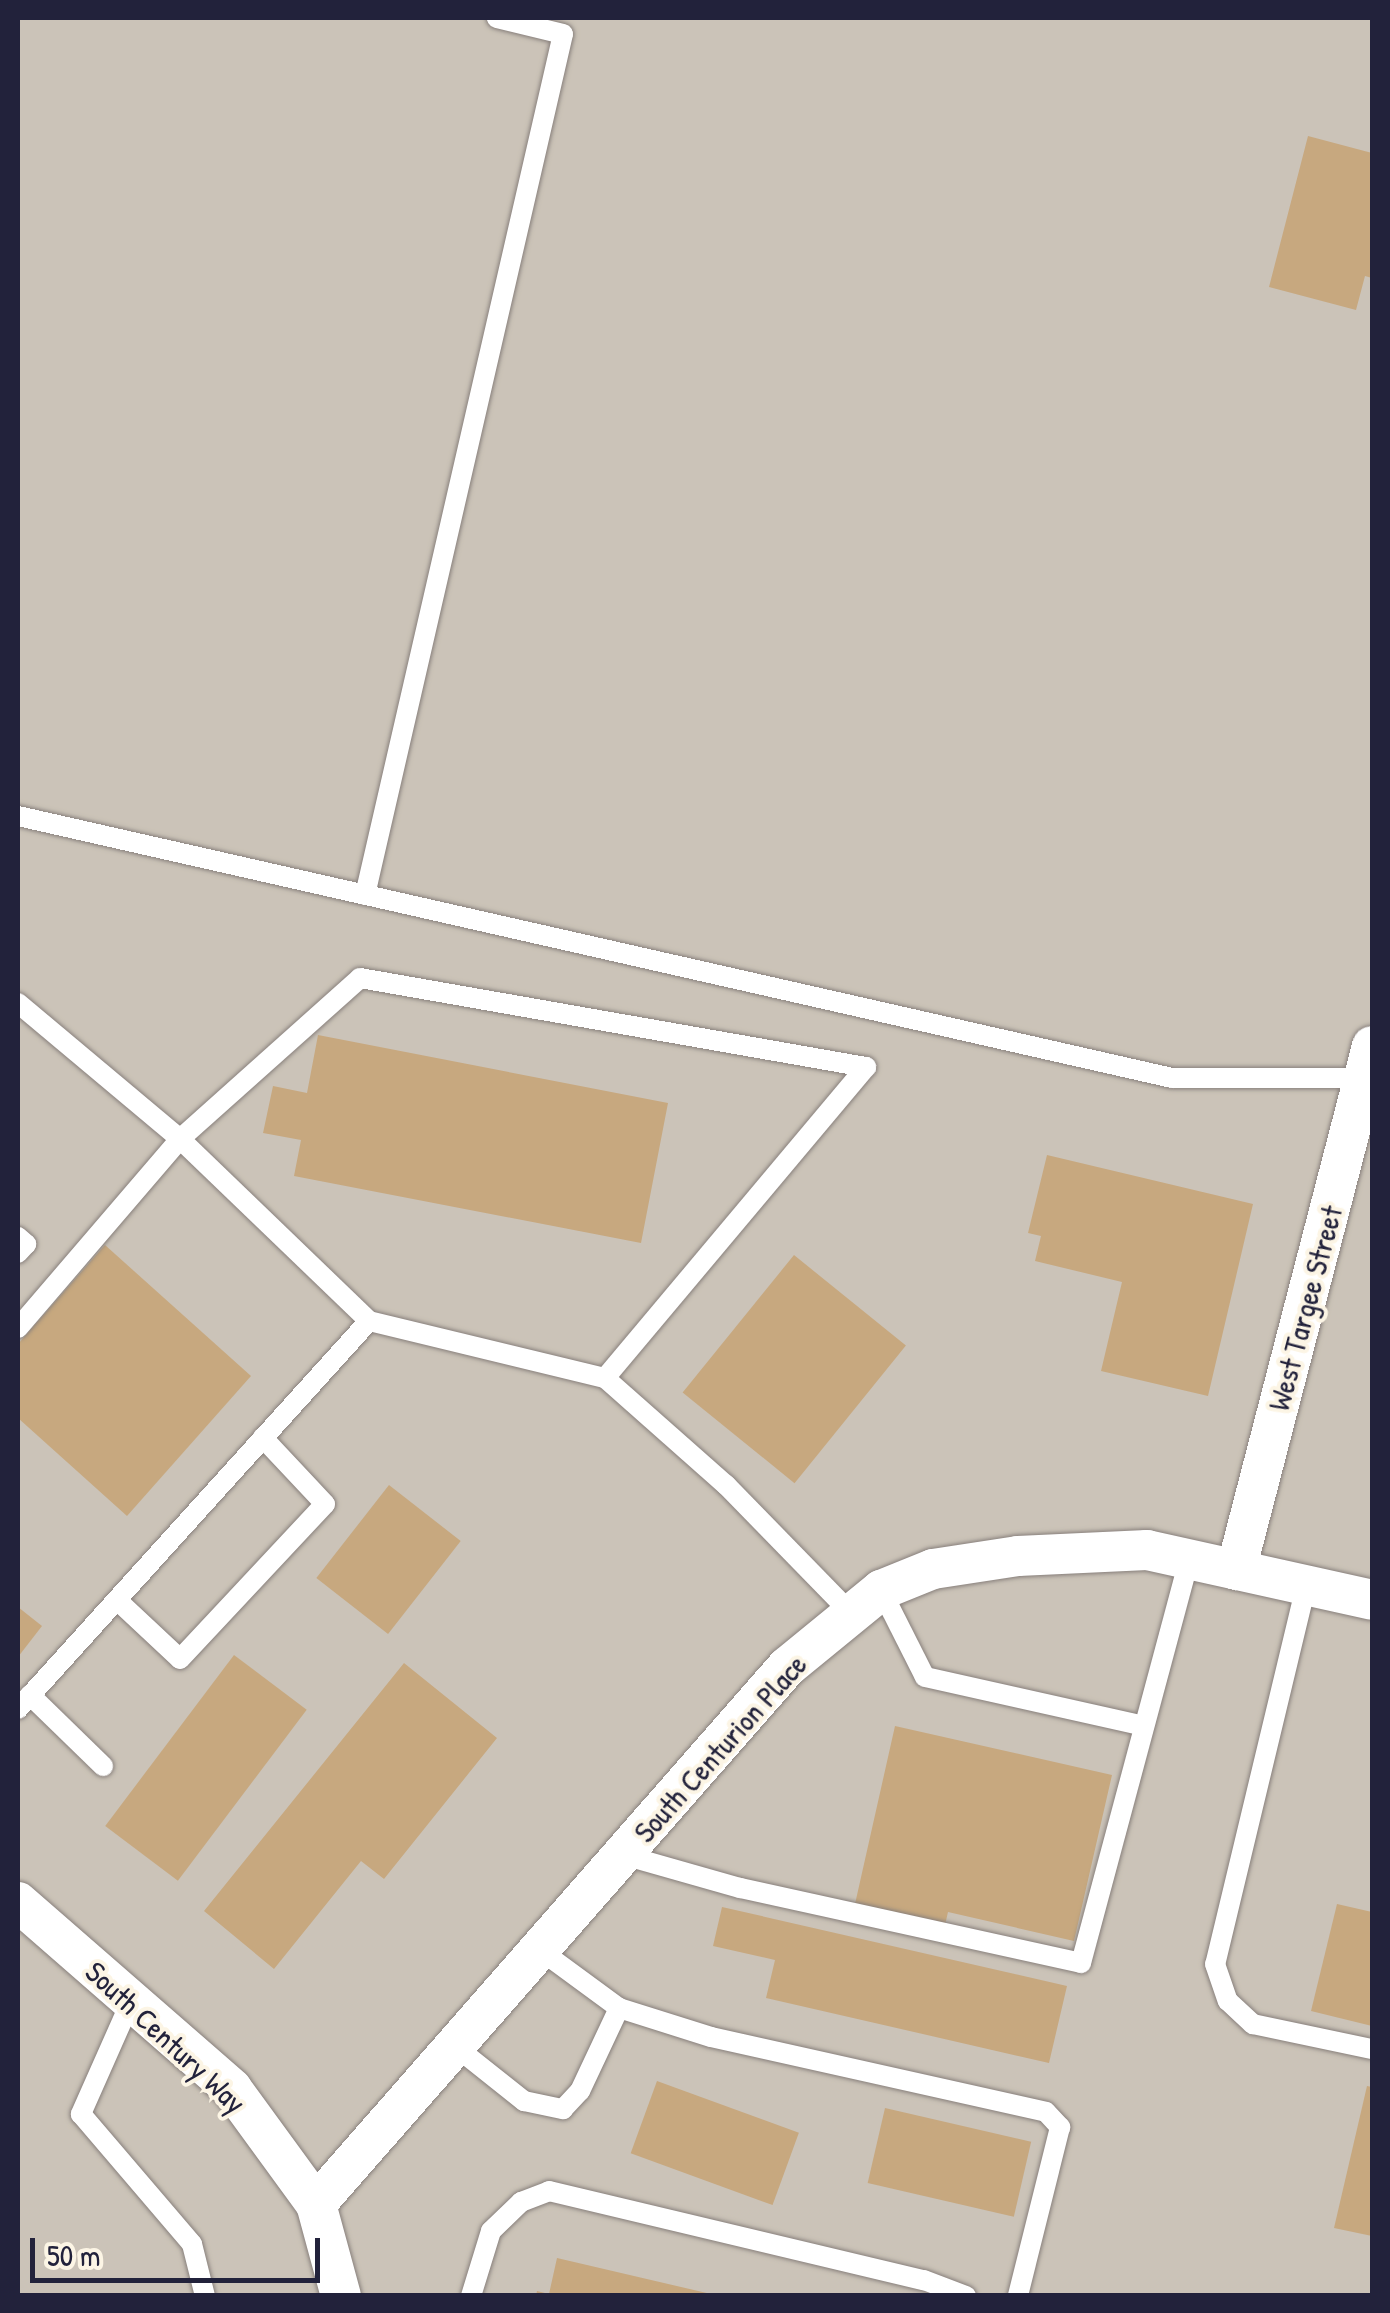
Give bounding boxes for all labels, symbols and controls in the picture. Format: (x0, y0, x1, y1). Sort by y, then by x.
street label: West Targee Street (1260, 1202, 1350, 1414)
street label: South Centurion Place (626, 1647, 814, 1849)
street label: South Century Way (78, 1954, 254, 2120)
scale bar (35, 2218, 325, 2280)
text: 50 m (47, 2235, 100, 2275)

